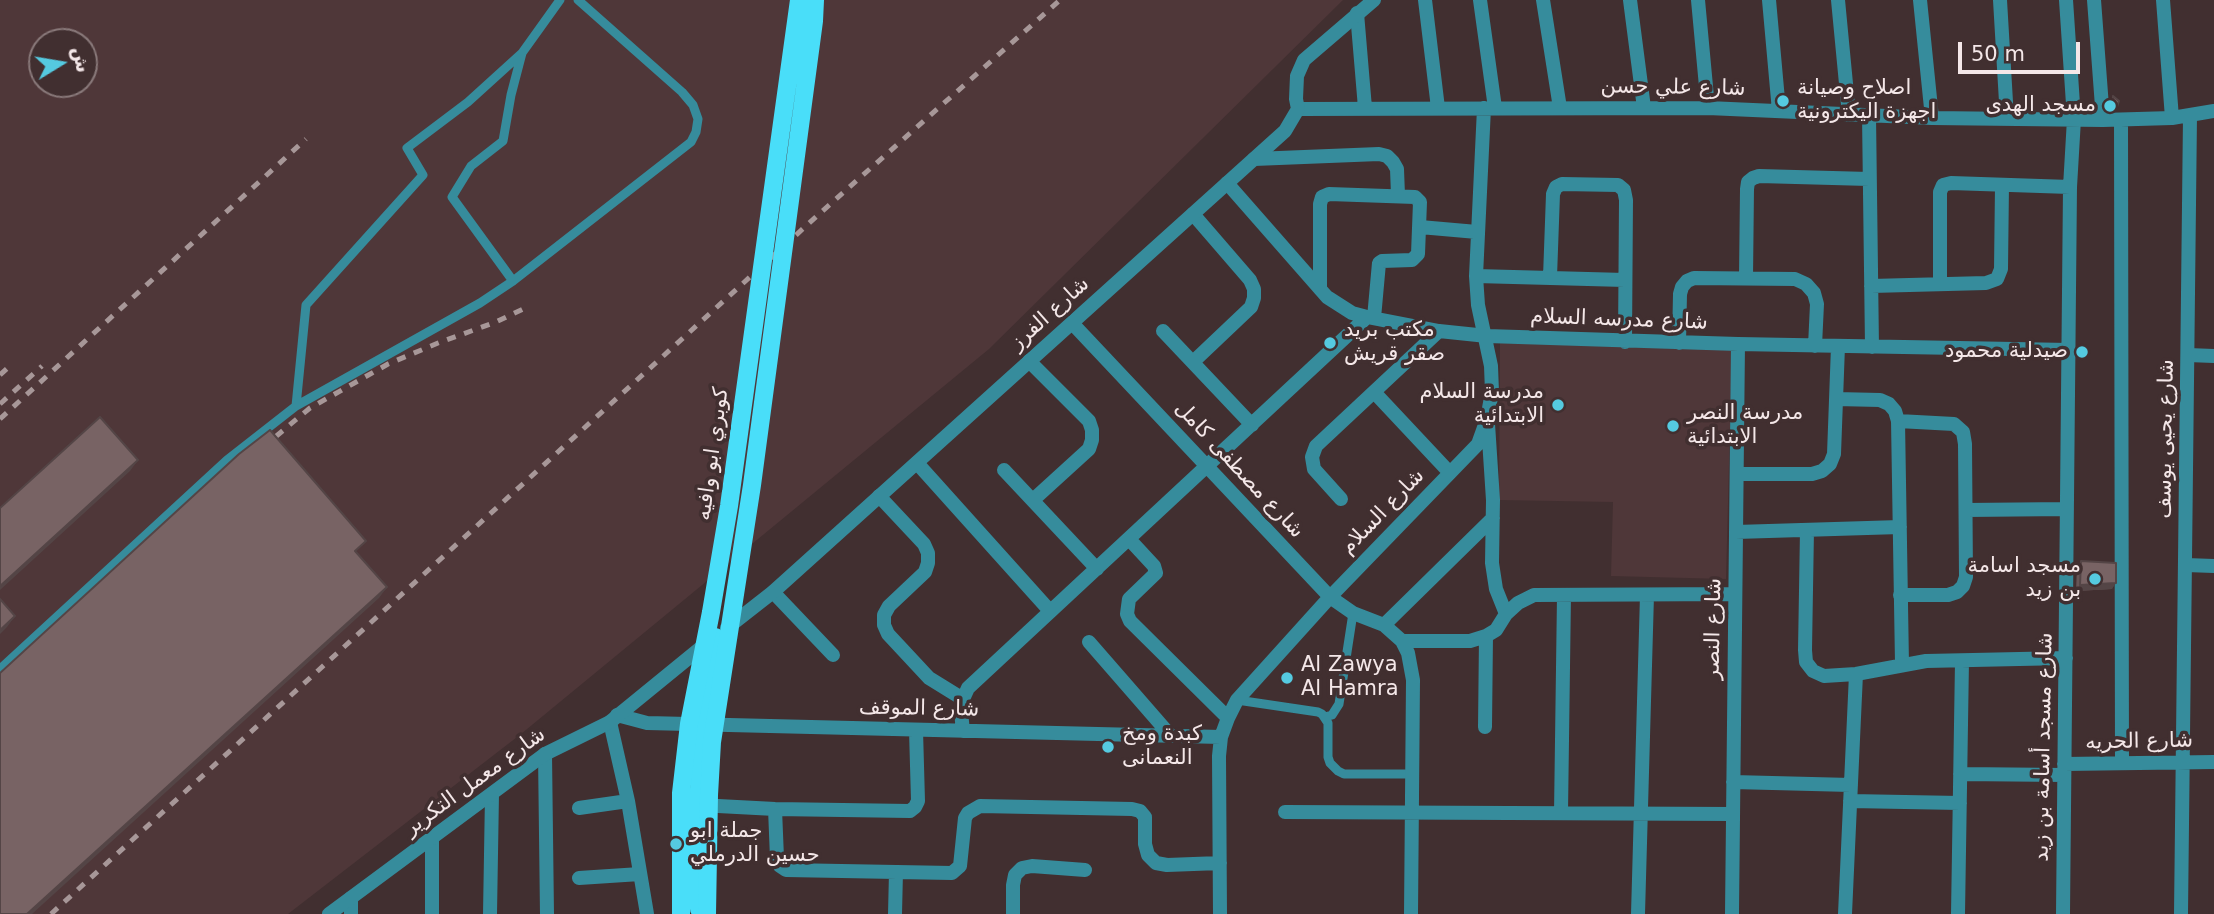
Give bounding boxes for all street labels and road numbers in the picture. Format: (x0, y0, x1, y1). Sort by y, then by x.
street label: شارع علي حسن (1600, 74, 1746, 102)
street label: شارع الفرز (1005, 272, 1095, 356)
street label: شارع مدرسه السلام (1530, 304, 1708, 336)
street label: شارع يحيى يوسف (2152, 359, 2180, 519)
street label: كوبري ابو وافيه (691, 386, 735, 522)
street label: شارع مصطفى كامل (1169, 396, 1309, 544)
street label: شارع السلام (1336, 464, 1430, 560)
street label: شارع النصر (1701, 578, 1727, 680)
street label: شارع مسجد أسامة بن زيد (2029, 632, 2059, 862)
street label: شارع الموقف (859, 695, 979, 723)
street label: شارع معمل التكرير (399, 722, 551, 842)
street label: شارع الحريه (2085, 728, 2193, 756)

